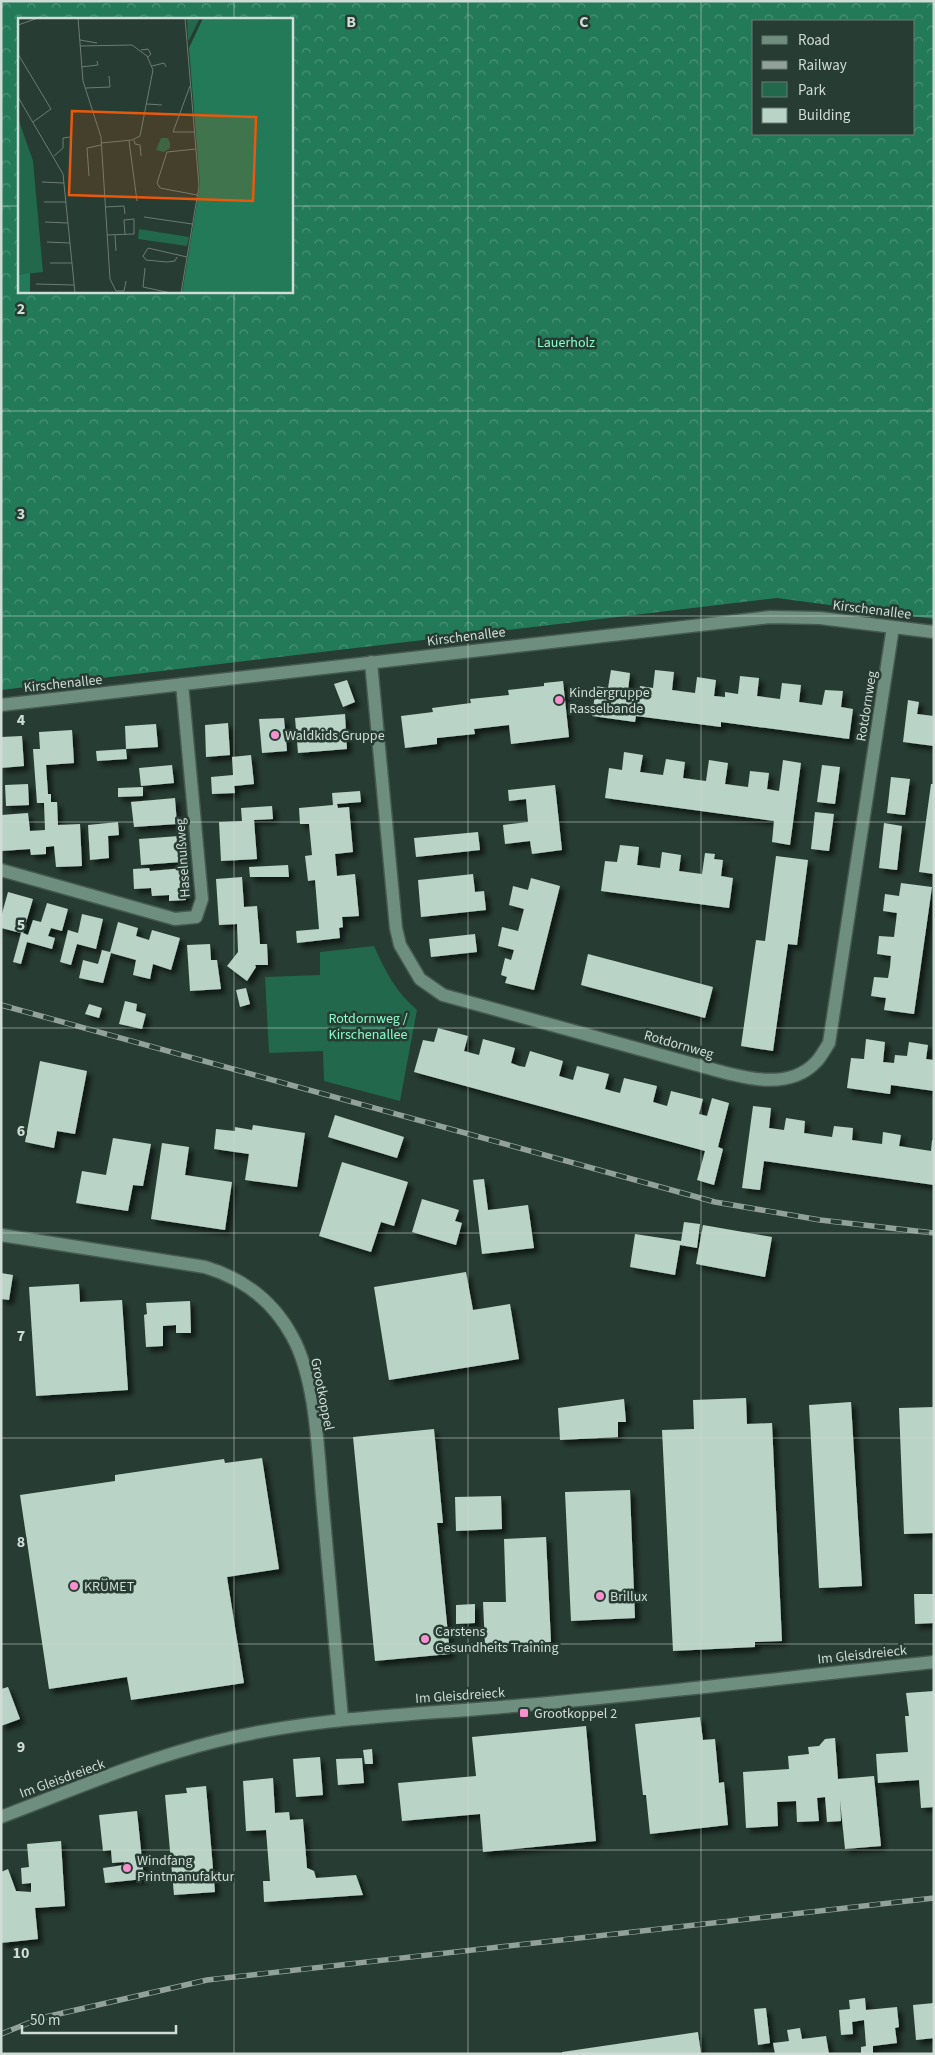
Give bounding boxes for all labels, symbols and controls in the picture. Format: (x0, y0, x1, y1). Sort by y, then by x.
text: B (346, 11, 356, 33)
text: C (579, 11, 589, 33)
inset map (18, 18, 292, 292)
legend (752, 20, 915, 135)
text: Road (798, 30, 830, 51)
text: Railway (798, 55, 847, 76)
text: Park (798, 80, 827, 101)
text: Building (798, 105, 851, 126)
text: 2 (17, 298, 25, 320)
park label: Lauerholz (537, 333, 595, 353)
text: 3 (17, 503, 25, 525)
street label: Kirschenallee (831, 595, 912, 625)
street label: Kirschenallee (426, 622, 507, 652)
street label: Rotdornweg (852, 669, 882, 743)
street label: Kirschenallee (23, 670, 103, 698)
place label: Kindergruppe Rasselbande (569, 683, 650, 719)
marker: Kindergruppe Rasselbande (553, 694, 565, 706)
text: 4 (17, 709, 26, 731)
place label: Waldkids Gruppe (285, 726, 385, 746)
marker: Waldkids Gruppe (269, 729, 281, 741)
street label: Haselnußweg (170, 818, 196, 898)
text: 5 (17, 914, 25, 936)
park label: Rotdornweg / Kirschenallee (328, 1009, 408, 1045)
street label: Rotdornweg (642, 1025, 716, 1064)
text: 6 (17, 1120, 25, 1142)
text: 7 (17, 1325, 25, 1347)
street label: Grootkoppel (305, 1356, 339, 1433)
text: 8 (17, 1531, 25, 1553)
place label: KRÜMET (84, 1577, 135, 1597)
marker: KRÜMET (68, 1580, 80, 1592)
place label: Brillux (610, 1587, 648, 1607)
marker: Brillux (594, 1590, 606, 1602)
place label: Carstens Gesundheits Training (435, 1622, 558, 1658)
marker: Carstens Gesundheits Training (419, 1633, 431, 1645)
street label: Im Gleisdreieck (816, 1640, 908, 1670)
street label: Im Gleisdreieck (415, 1683, 506, 1709)
place label: Grootkoppel 2 (534, 1704, 617, 1724)
marker: Grootkoppel 2 (518, 1707, 530, 1719)
text: 9 (17, 1736, 25, 1758)
street label: Im Gleisdreieck (17, 1754, 108, 1804)
place label: Windfang Printmanufaktur (137, 1851, 234, 1887)
marker: Windfang Printmanufaktur (121, 1862, 133, 1874)
text: 10 (13, 1942, 29, 1964)
scale bar (22, 2002, 176, 2034)
text: 50 m (30, 2010, 60, 2031)

